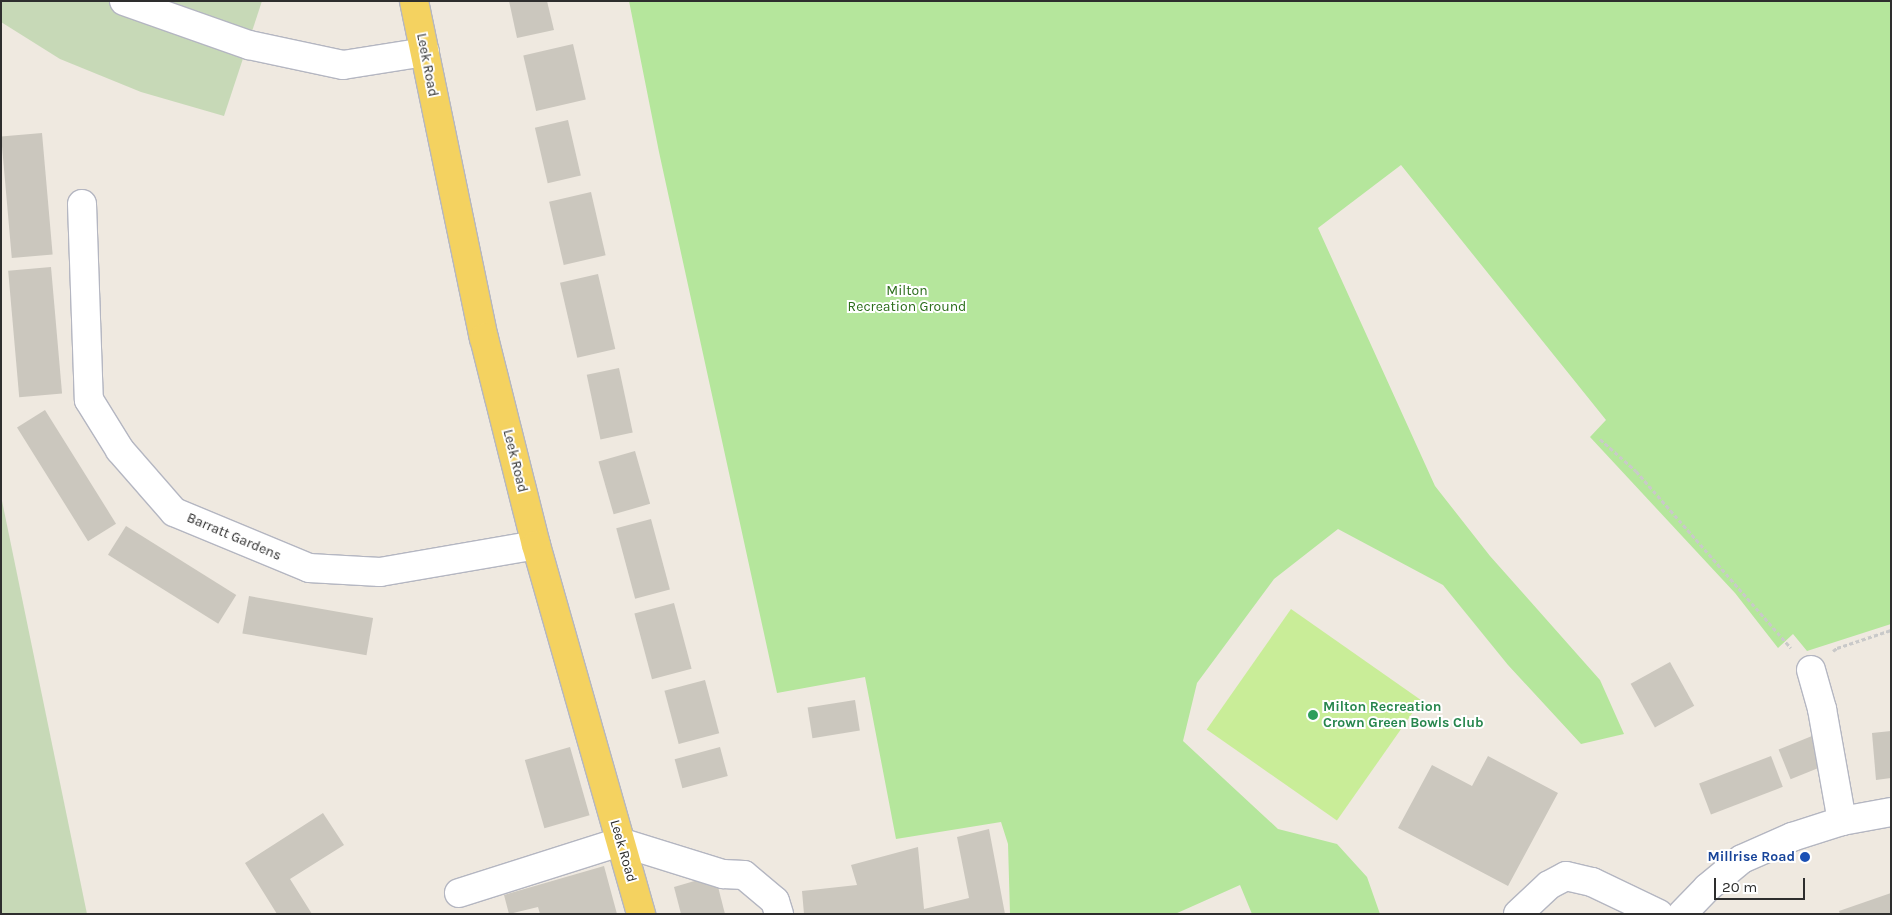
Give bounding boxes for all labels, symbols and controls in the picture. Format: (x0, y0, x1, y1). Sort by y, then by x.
street label: Leek Road (413, 32, 441, 98)
park label: Milton Recreation Ground (848, 283, 966, 316)
street label: Leek Road (499, 428, 531, 494)
street label: Barratt Gardens (184, 510, 284, 564)
place label: Milton Recreation Crown Green Bowls Club (1323, 699, 1484, 732)
marker: Milton Recreation Crown Green Bowls Club (1307, 709, 1319, 721)
street label: Leek Road (606, 818, 640, 884)
place label: Millrise Road (1707, 849, 1795, 865)
marker: Millrise Road (1799, 851, 1811, 863)
scale bar (1717, 868, 1808, 900)
text: 20 m (1722, 878, 1757, 896)

